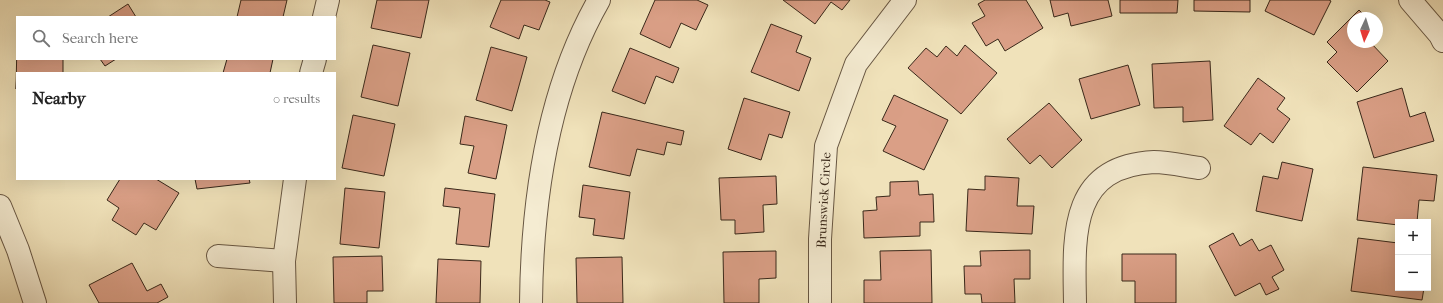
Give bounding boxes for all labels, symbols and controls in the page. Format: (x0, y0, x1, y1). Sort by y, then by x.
north arrow (1347, 12, 1383, 48)
search box (16, 16, 336, 60)
icon: search (30, 27, 52, 49)
text: Search here (62, 29, 138, 47)
text: Nearby (32, 88, 86, 108)
text: 0 results (273, 91, 320, 106)
street label: Brunswick Circle (813, 151, 834, 248)
map controls (1395, 219, 1431, 291)
button: + (1395, 219, 1431, 255)
button: − (1395, 255, 1431, 291)

